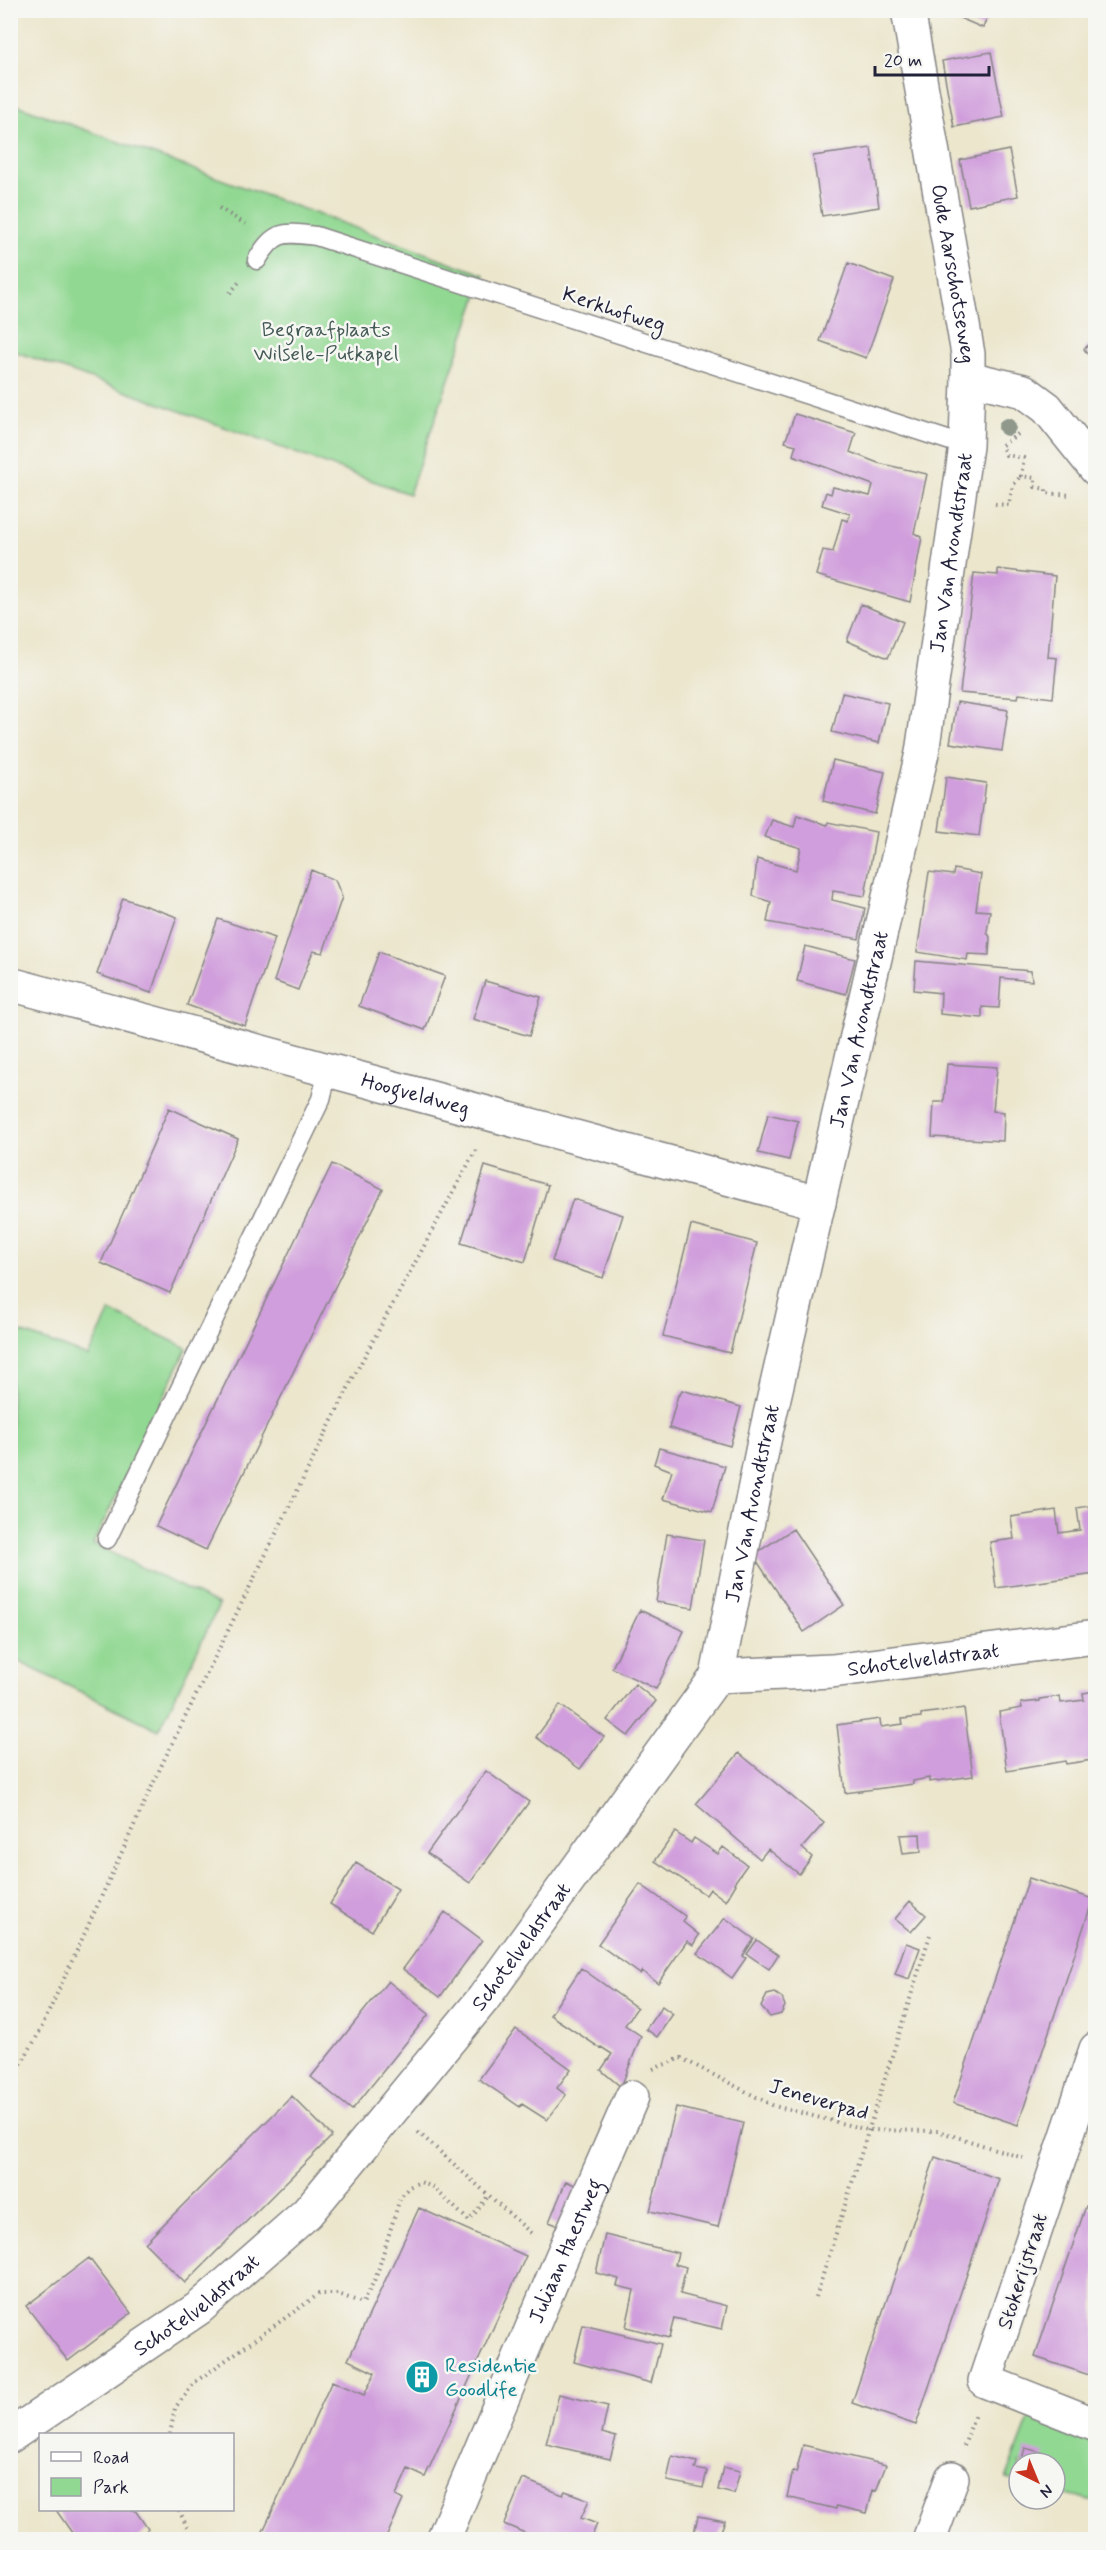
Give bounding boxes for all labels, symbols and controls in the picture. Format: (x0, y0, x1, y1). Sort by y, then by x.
scale bar (875, 39, 989, 77)
text: 20 m (884, 49, 922, 73)
street label: Oude Aarschotseweg (924, 182, 981, 364)
street label: Kerkhofweg (558, 280, 669, 341)
park label: Begraafplaats Wilsele-Putkapel (253, 316, 399, 368)
street label: Jan Van Avondtstraat (924, 451, 980, 655)
street label: Jan Van Avondtstraat (823, 928, 896, 1131)
street label: Hoogveldweg (358, 1067, 472, 1123)
street label: Jan Van Avondtstraat (719, 1402, 787, 1605)
street label: Schotelveldstraat (846, 1637, 1001, 1684)
street label: Schotelveldstraat (466, 1877, 578, 2017)
street label: Jeneverpad (766, 2072, 872, 2128)
street label: Juliaan Haestweg (523, 2174, 611, 2328)
street label: Stokerijstraat (991, 2210, 1055, 2333)
street label: Schotelveldstraat (128, 2248, 266, 2363)
place label: Residentie Goodlife (445, 2352, 537, 2404)
building icon: Residentie Goodlife (404, 2359, 440, 2395)
legend (39, 2433, 234, 2511)
text: Road (93, 2446, 129, 2470)
north arrow (1007, 2451, 1067, 2511)
text: Park (93, 2476, 129, 2500)
text: N (1035, 2480, 1057, 2502)

